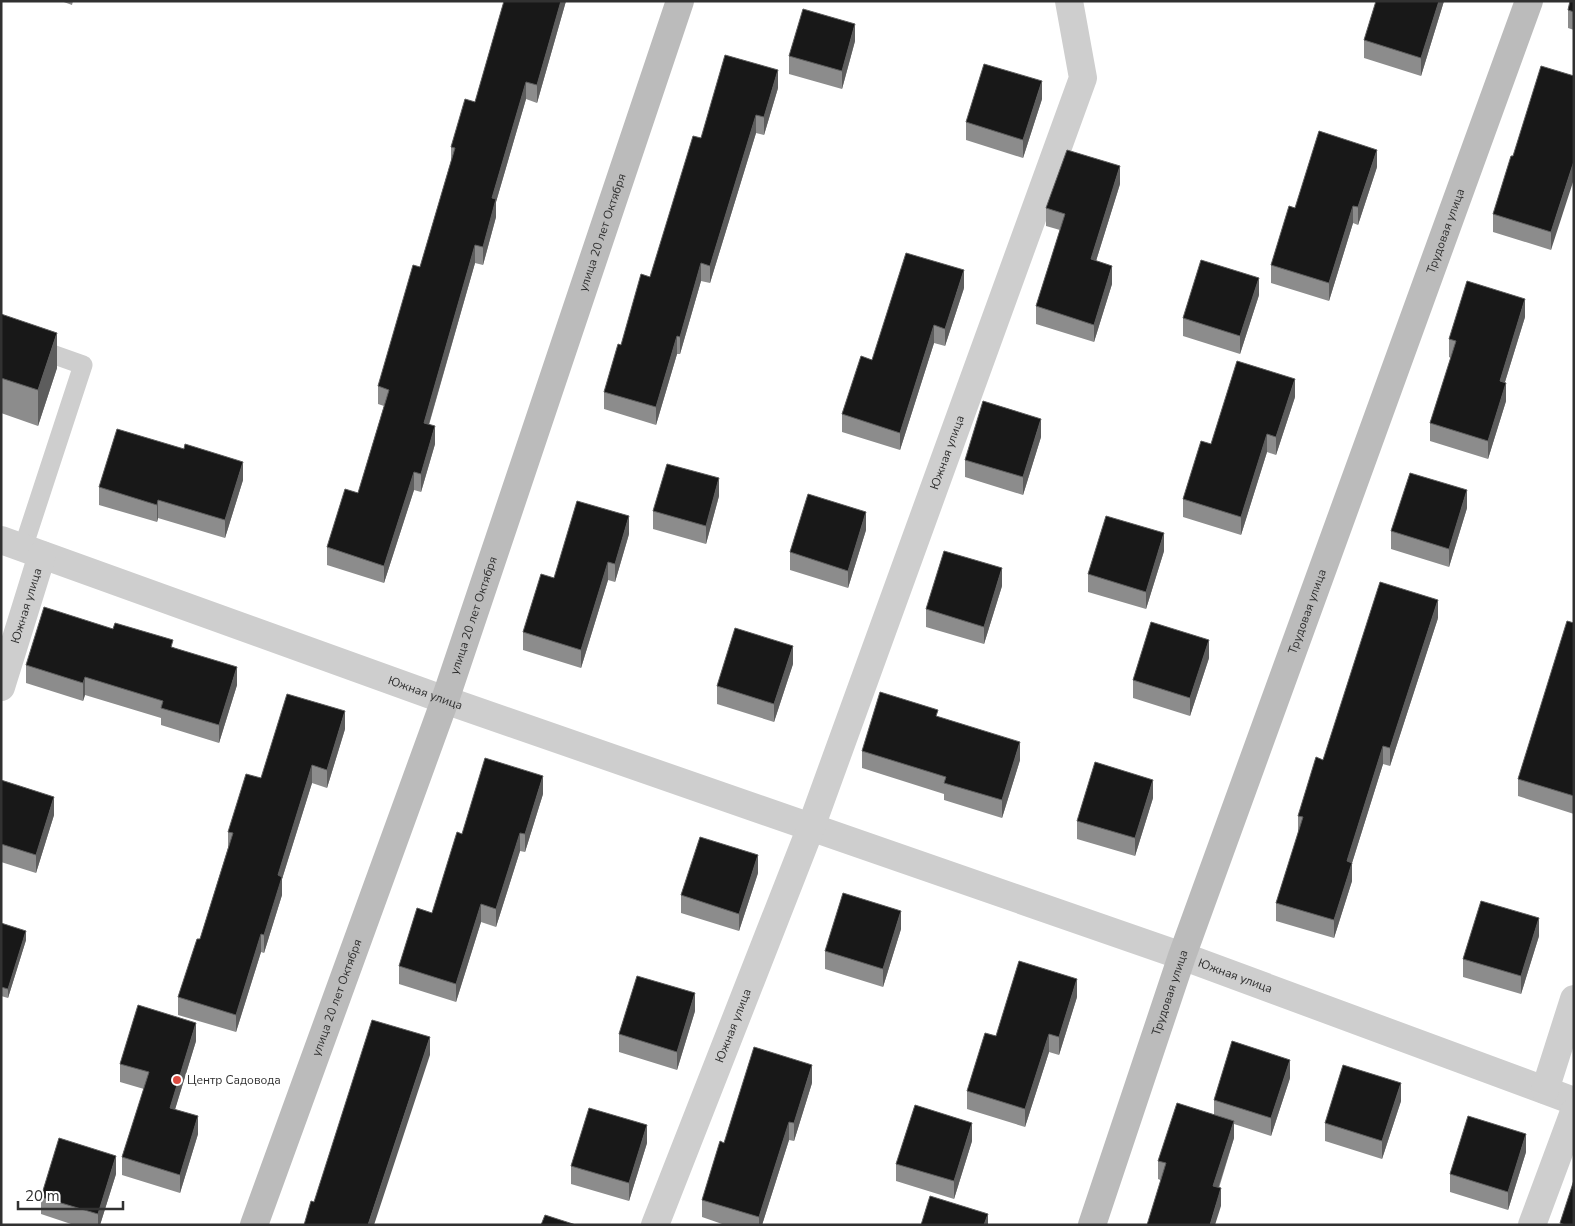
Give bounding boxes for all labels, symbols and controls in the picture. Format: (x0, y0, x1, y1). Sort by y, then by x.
street label: улица 20 лет Октября (575, 171, 629, 294)
street label: Трудовая улица (1423, 186, 1468, 276)
street label: Южная улица (926, 413, 968, 492)
street label: улица 20 лет Октября (446, 554, 501, 676)
street label: Южная улица (7, 566, 45, 646)
street label: Трудовая улица (1284, 567, 1330, 656)
street label: Южная улица (386, 672, 465, 714)
street label: улица 20 лет Октября (308, 937, 365, 1058)
street label: Трудовая улица (1148, 948, 1192, 1038)
street label: Южная улица (1196, 955, 1275, 997)
street label: Южная улица (711, 986, 755, 1065)
place label: Центр Садовода (187, 1072, 281, 1088)
marker: Центр Садовода (171, 1074, 183, 1086)
scale bar (18, 1178, 122, 1210)
text: 20 m (25, 1186, 60, 1206)

